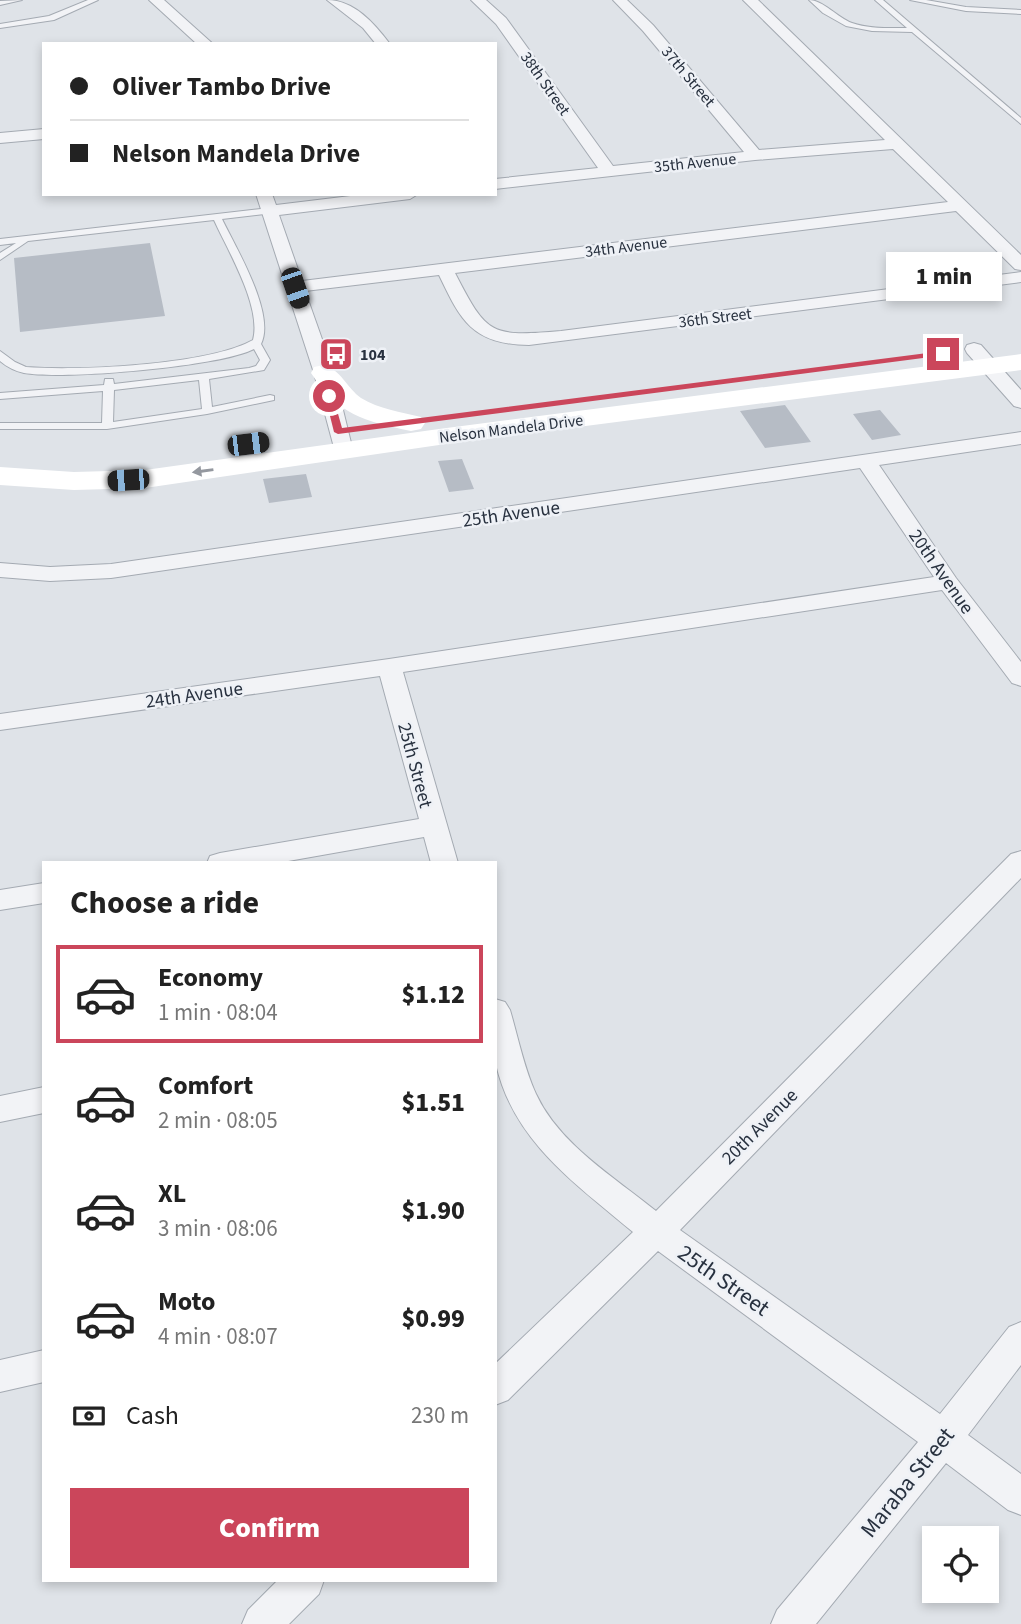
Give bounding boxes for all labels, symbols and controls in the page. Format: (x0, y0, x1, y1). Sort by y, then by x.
street label: 37th Street (656, 41, 721, 112)
street label: 38th Street (515, 47, 576, 120)
text: Oliver Tambo Drive (112, 68, 331, 105)
text: Nelson Mandela Drive (112, 135, 360, 172)
street label: 35th Avenue (653, 148, 737, 178)
street label: 34th Avenue (584, 231, 668, 263)
callout: 1 min (885, 252, 1001, 302)
text: 1 min (916, 260, 972, 293)
car (279, 265, 312, 311)
street label: 36th Street (677, 303, 753, 333)
bus stop icon: 104 (317, 335, 355, 373)
route end (927, 338, 959, 370)
place label: 104 (360, 344, 386, 366)
route start (313, 380, 345, 412)
street label: Nelson Mandela Drive (438, 409, 584, 449)
car (226, 431, 271, 457)
one-way arrow (192, 466, 214, 477)
car (107, 468, 150, 492)
street label: 25th Avenue (461, 494, 562, 535)
street label: 20th Avenue (902, 524, 980, 620)
street label: 24th Avenue (144, 675, 245, 716)
street label: 25th Street (390, 720, 439, 811)
text: Choose a ride (70, 880, 259, 926)
text: Economy (158, 959, 263, 996)
icon: car (74, 963, 137, 1026)
text: $1.12 (401, 976, 465, 1013)
text: 1 min · 08:04 (158, 996, 278, 1029)
text: Comfort (158, 1067, 253, 1104)
icon: car (74, 1071, 137, 1134)
street label: 20th Avenue (716, 1083, 804, 1171)
text: $1.51 (401, 1084, 465, 1121)
text: 2 min · 08:05 (158, 1104, 278, 1137)
text: XL (158, 1175, 186, 1212)
icon: car (74, 1179, 137, 1242)
text: $1.90 (401, 1192, 465, 1229)
text: 3 min · 08:06 (158, 1212, 278, 1245)
street label: 25th Street (671, 1237, 777, 1324)
text: Moto (158, 1283, 215, 1320)
icon: car (74, 1287, 137, 1350)
text: $0.99 (401, 1300, 465, 1337)
text: 4 min · 08:07 (158, 1320, 278, 1353)
icon: cash (70, 1397, 108, 1435)
text: Cash (126, 1397, 179, 1434)
text: 230 m (411, 1399, 469, 1432)
street label: Maraba Street (853, 1420, 962, 1545)
button: Confirm (70, 1488, 469, 1568)
map controls (922, 1526, 999, 1603)
button: locate (922, 1526, 999, 1603)

